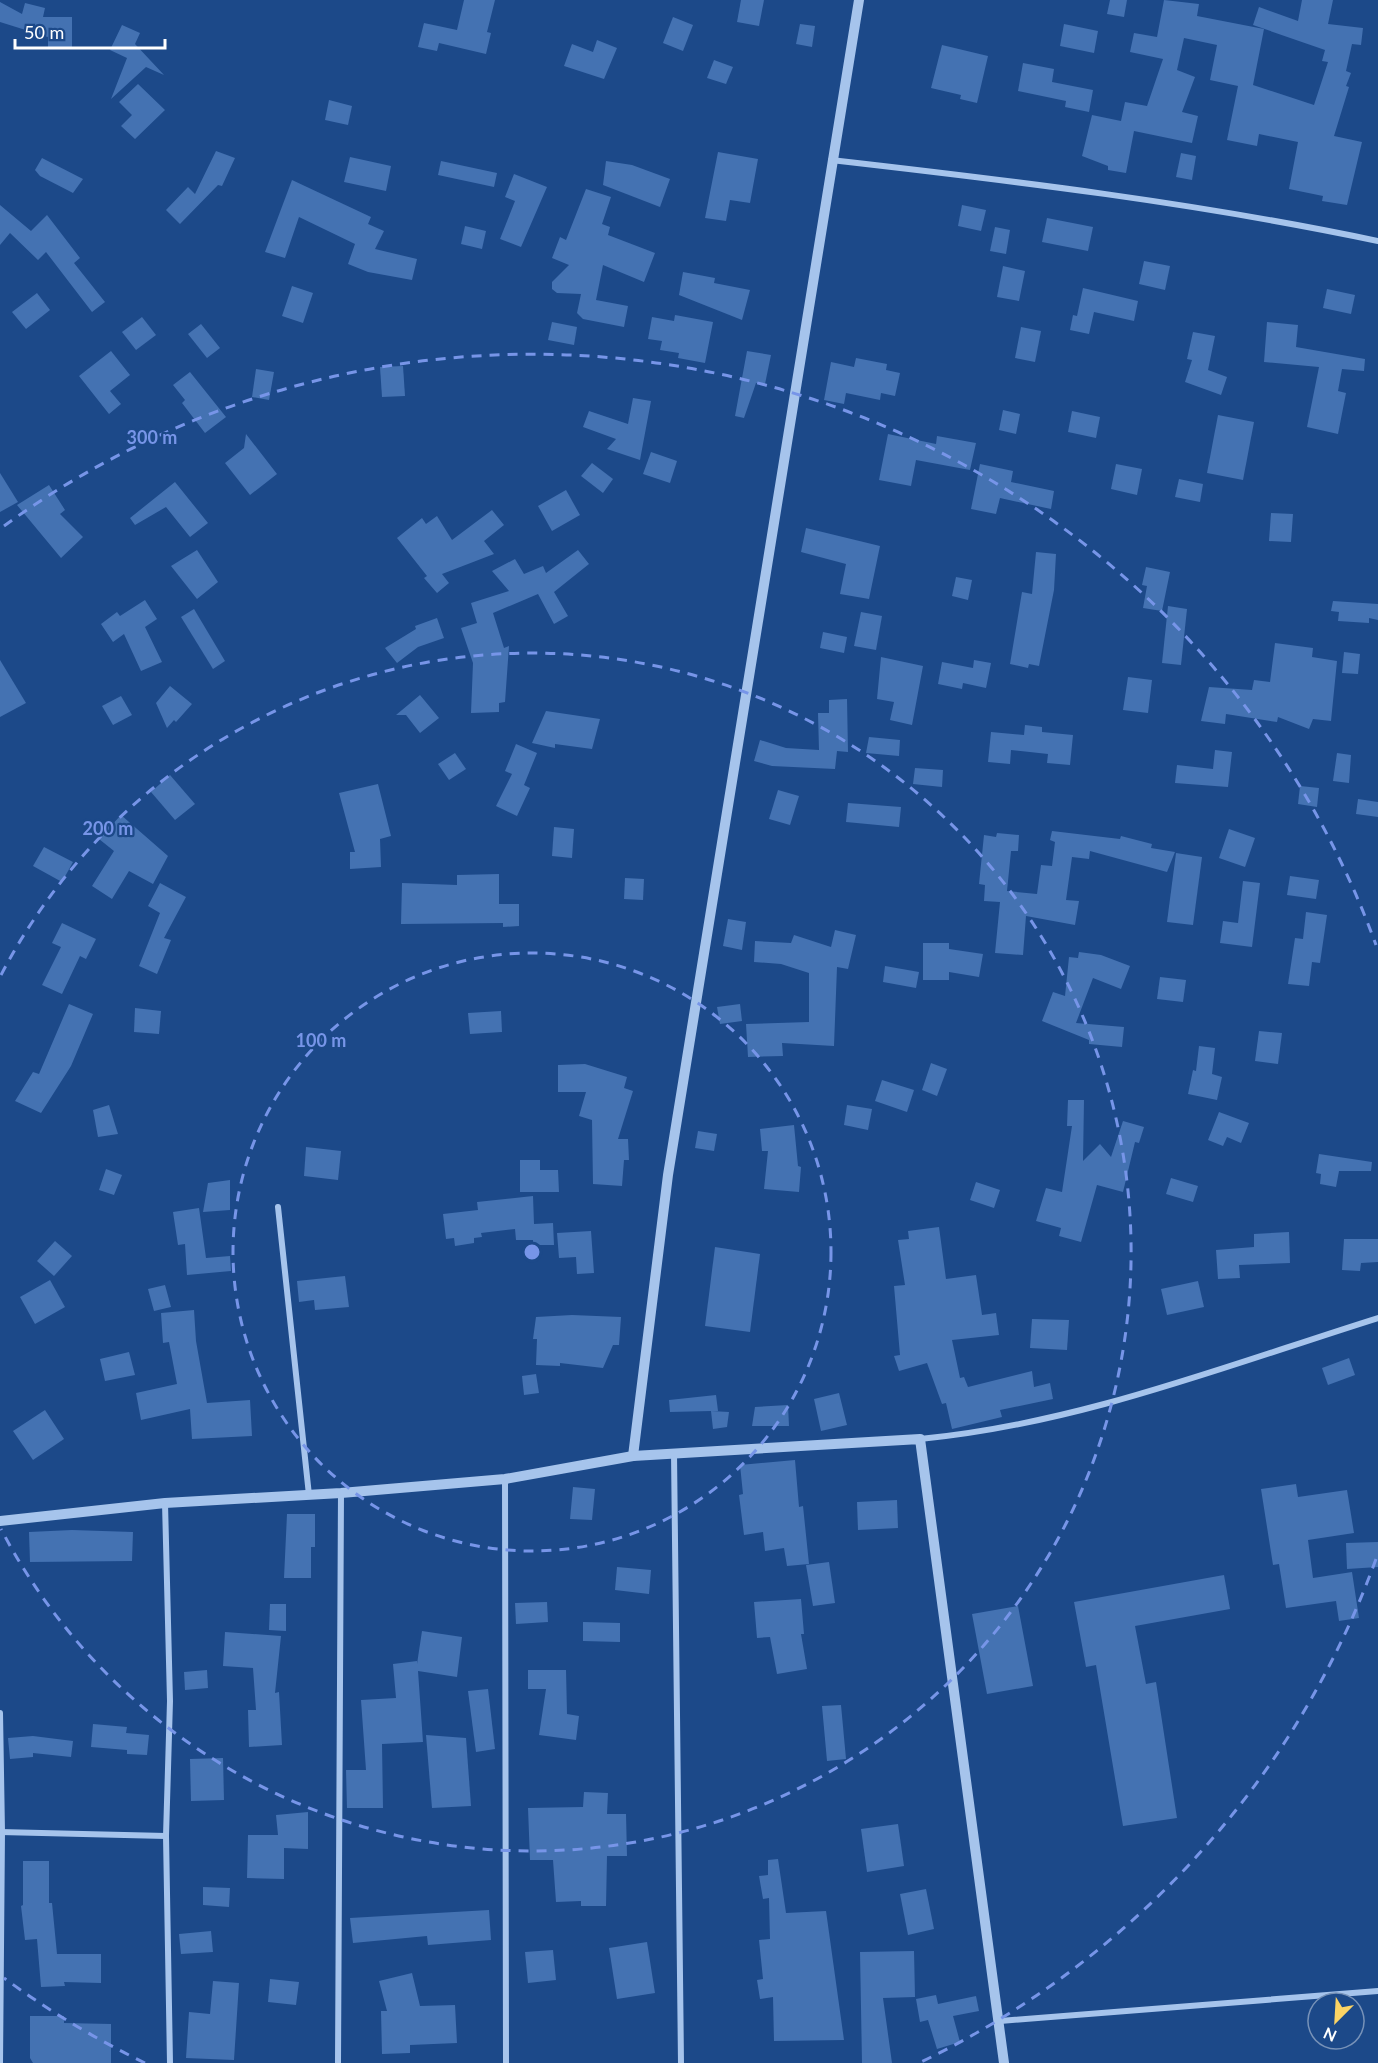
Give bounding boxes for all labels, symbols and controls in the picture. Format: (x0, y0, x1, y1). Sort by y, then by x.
scale bar (15, 12, 165, 50)
text: 50 m (24, 21, 64, 43)
text: 300 m (127, 426, 177, 448)
text: 200 m (83, 817, 133, 839)
text: 100 m (296, 1029, 346, 1051)
centre of rings (522, 1242, 542, 1262)
north arrow (1306, 1991, 1366, 2051)
text: N (1320, 2024, 1339, 2046)

